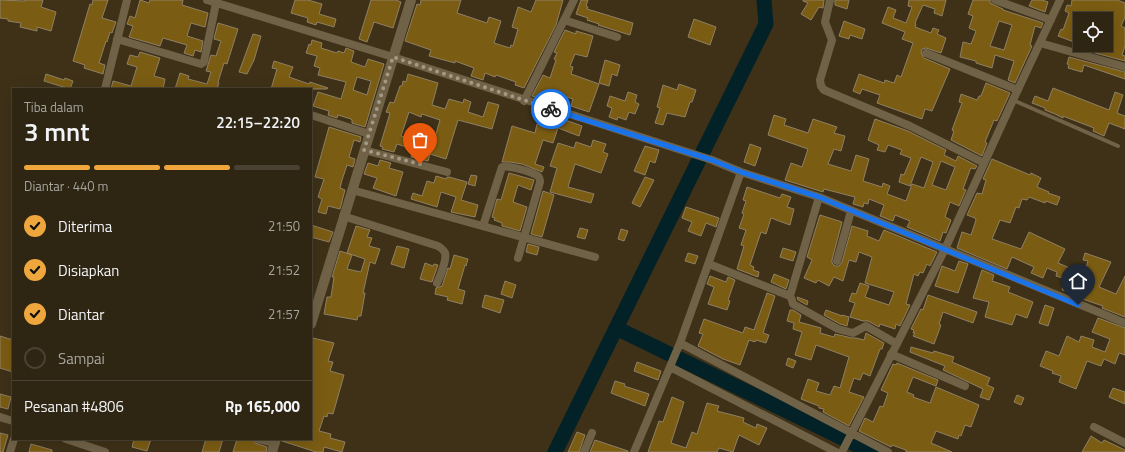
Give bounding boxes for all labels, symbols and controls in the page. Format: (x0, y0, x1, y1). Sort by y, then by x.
map controls (1073, 12, 1113, 52)
button: locate (1073, 12, 1113, 52)
courier (531, 89, 571, 129)
text: Tiba dalam (24, 97, 84, 117)
icon: bike (540, 98, 562, 120)
text: 22:15–22:20 (216, 111, 300, 134)
text: 3 mnt (24, 112, 90, 151)
pin (403, 123, 437, 164)
icon: bag (409, 129, 431, 151)
text: Diantar · 440 m (24, 176, 108, 196)
icon: check (24, 215, 46, 237)
text: Diterima (58, 215, 112, 238)
text: 21:50 (268, 216, 300, 236)
icon: check (24, 259, 46, 281)
text: Disiapkan (58, 259, 119, 282)
text: 21:52 (268, 260, 300, 280)
pin (1061, 264, 1095, 305)
icon: home (1067, 270, 1089, 292)
icon: check (24, 303, 46, 325)
text: Diantar (58, 303, 104, 326)
text: 21:57 (268, 304, 300, 324)
text: Sampai (58, 347, 105, 370)
text: Pesanan #4806 (24, 395, 124, 418)
text: Rp 165,000 (225, 395, 300, 418)

